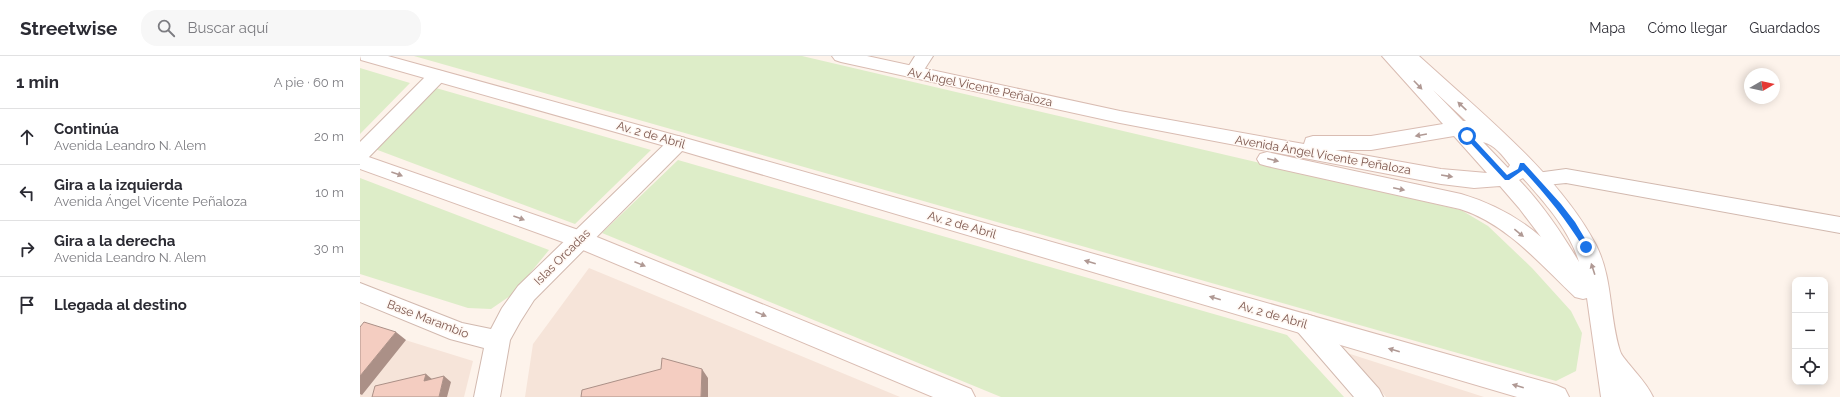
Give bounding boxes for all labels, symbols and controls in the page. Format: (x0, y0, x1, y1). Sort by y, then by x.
search box (141, 10, 421, 46)
text: Streetwise (20, 17, 117, 39)
icon: search (155, 17, 177, 39)
text: Buscar aquí (187, 19, 268, 37)
text: Mapa (1589, 20, 1625, 36)
text: Cómo llegar (1647, 20, 1727, 36)
text: Guardados (1749, 20, 1820, 36)
street label: Av Ángel Vicente Peñaloza (906, 65, 1054, 109)
north arrow (1744, 68, 1780, 104)
text: 1 min (16, 72, 59, 92)
text: A pie · 60 m (274, 75, 344, 90)
one-way arrow (1413, 80, 1423, 90)
one-way arrow (1457, 102, 1468, 111)
street label: Av. 2 de Abril (615, 119, 688, 152)
text: Continúa (54, 120, 119, 138)
icon: ahead (16, 126, 38, 148)
route start (1458, 127, 1476, 145)
text: 20 m (314, 129, 344, 144)
street label: Avenida Ángel Vicente Peñaloza (1234, 133, 1412, 177)
one-way arrow (1415, 133, 1427, 139)
text: Avenida Leandro N. Alem (54, 138, 206, 153)
one-way arrow (1267, 157, 1279, 163)
one-way arrow (391, 171, 403, 177)
one-way arrow (1441, 173, 1453, 179)
text: Gira a la izquierda (54, 176, 183, 194)
icon: left (16, 182, 38, 204)
text: 10 m (315, 185, 344, 200)
one-way arrow (1393, 186, 1405, 192)
text: Avenida Ángel Vicente Peñaloza (54, 194, 247, 209)
street label: Av. 2 de Abril (926, 209, 999, 242)
one-way arrow (513, 215, 525, 221)
street label: Islas Orcadas (531, 226, 593, 288)
one-way arrow (1514, 229, 1525, 238)
text: Gira a la derecha (54, 232, 175, 250)
icon: right (16, 238, 38, 260)
route end (1577, 238, 1595, 256)
text: 30 m (314, 241, 344, 256)
text: Avenida Leandro N. Alem (54, 250, 206, 265)
one-way arrow (1084, 259, 1096, 265)
one-way arrow (635, 262, 647, 268)
one-way arrow (1590, 262, 1596, 274)
map controls (1792, 277, 1828, 385)
button: + (1792, 277, 1828, 313)
icon: arrive (16, 294, 38, 316)
one-way arrow (1209, 295, 1221, 301)
text: Llegada al destino (54, 296, 187, 314)
street label: Base Marambio (385, 297, 471, 341)
street label: Av. 2 de Abril (1237, 299, 1310, 332)
one-way arrow (755, 311, 766, 317)
button: − (1792, 313, 1828, 349)
one-way arrow (1387, 347, 1399, 353)
button: locate (1792, 349, 1828, 385)
one-way arrow (1512, 383, 1524, 389)

